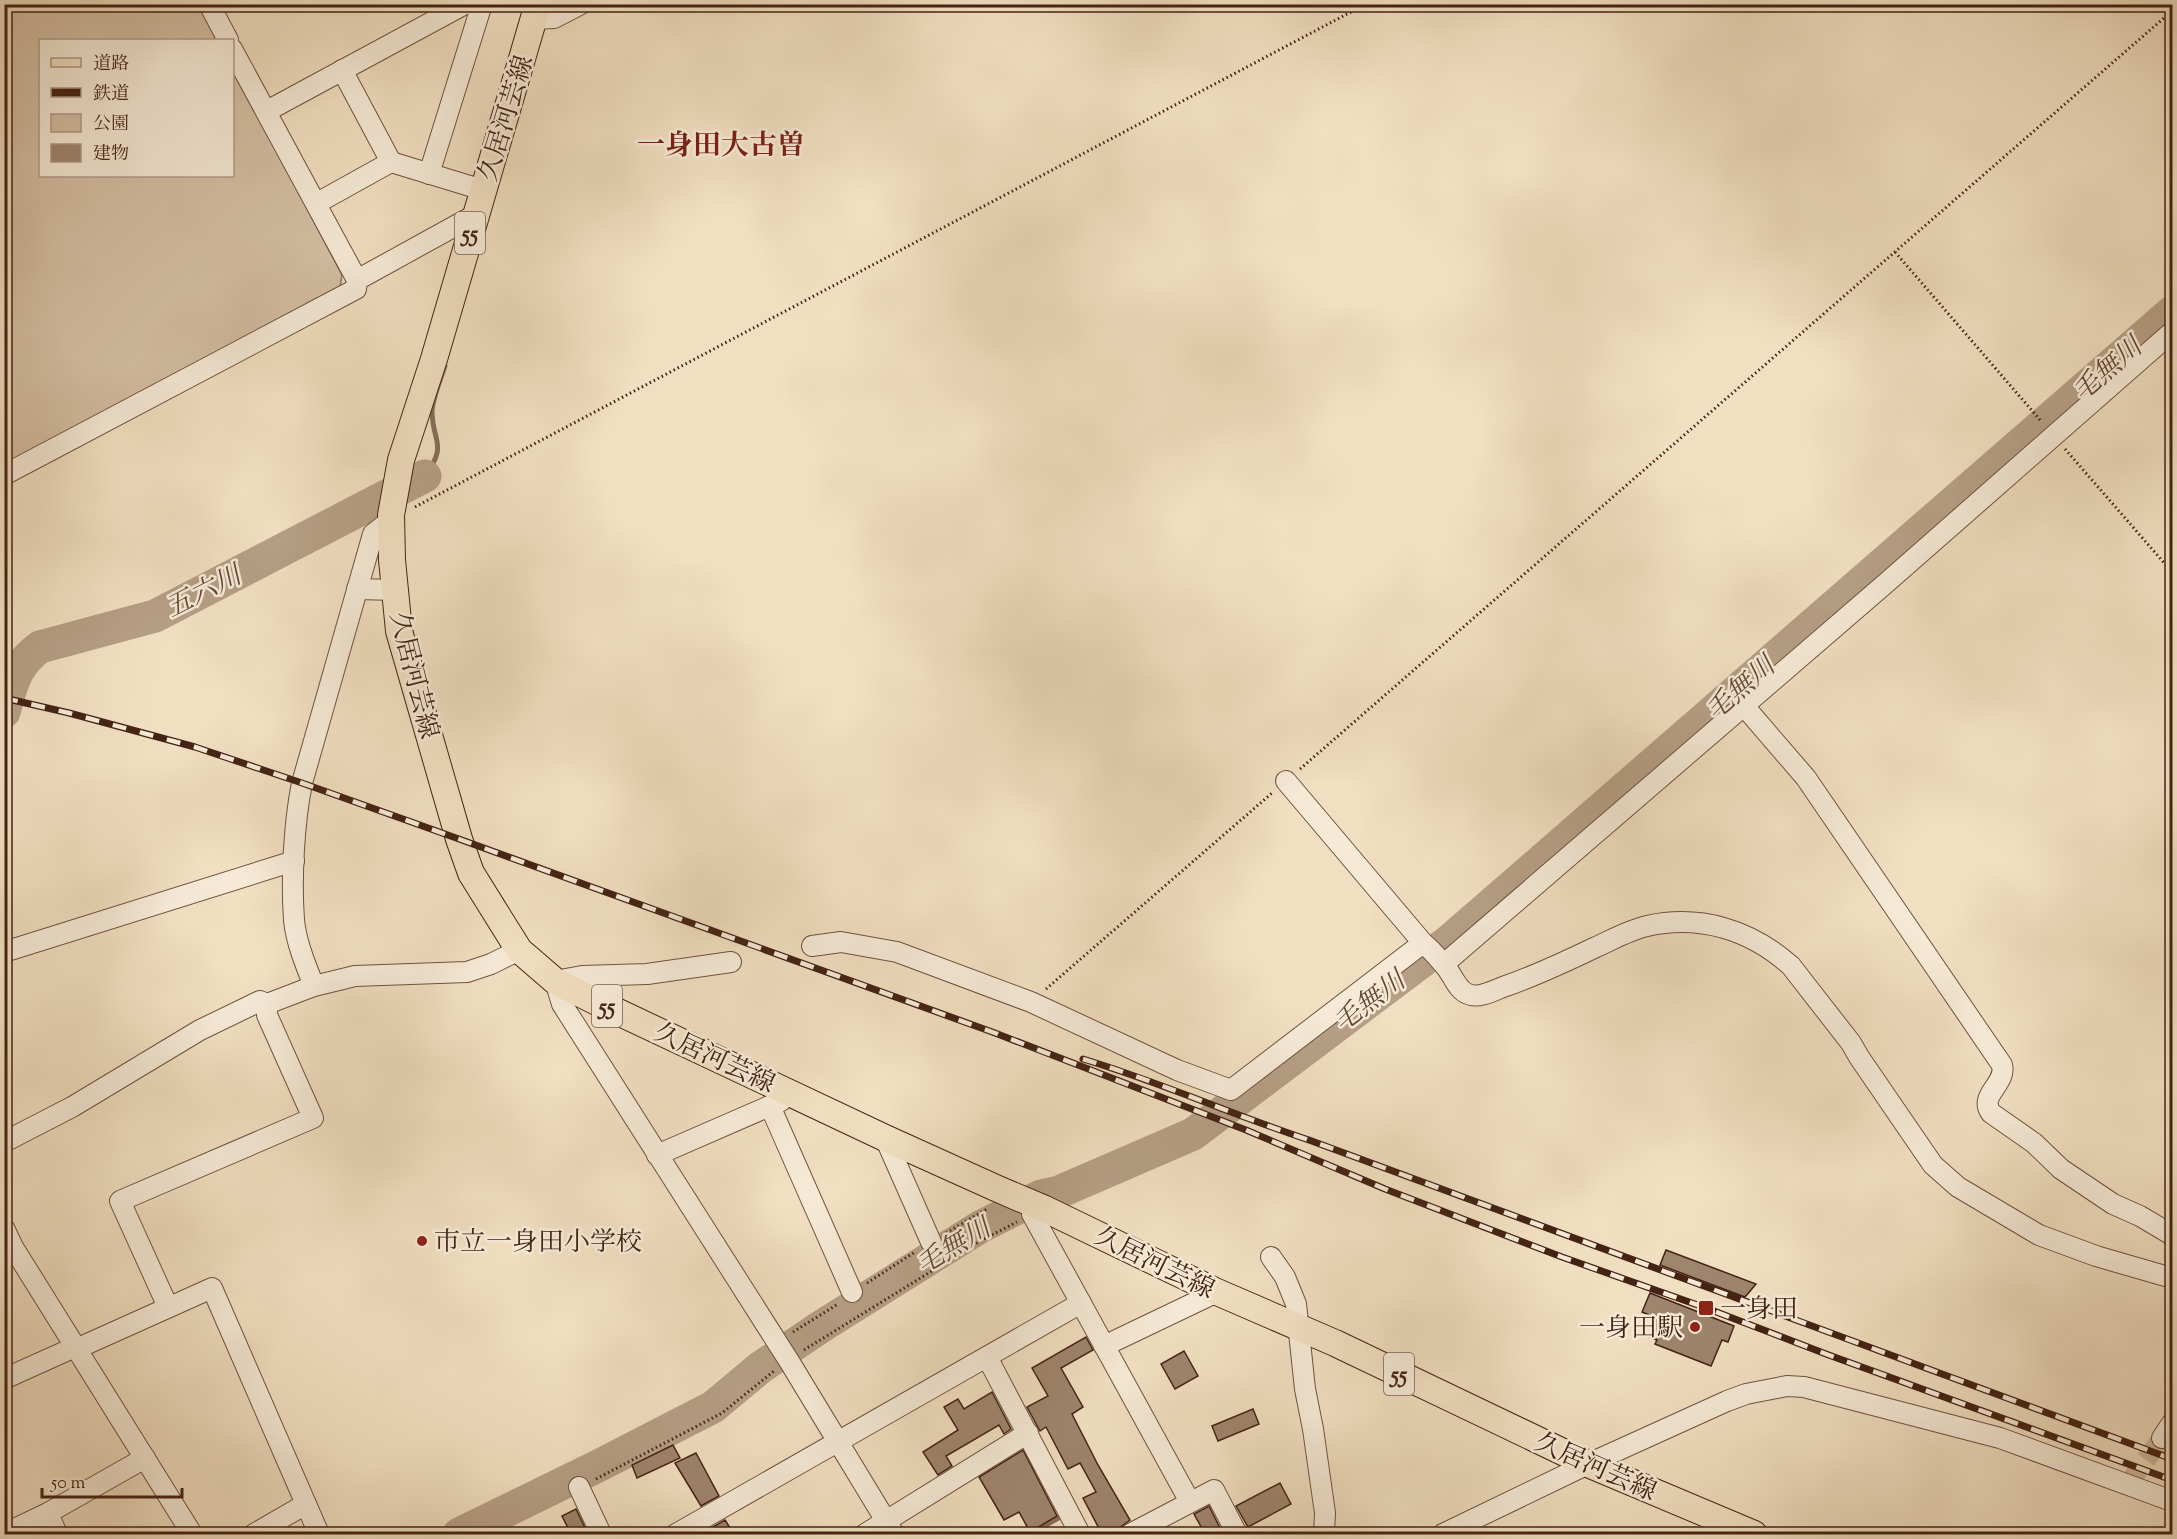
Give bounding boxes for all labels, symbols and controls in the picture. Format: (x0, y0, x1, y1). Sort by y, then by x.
legend (39, 39, 234, 177)
street label: 久居河芸線 (471, 51, 544, 186)
text: 道路 (93, 52, 129, 78)
text: 鉄道 (93, 82, 129, 108)
text: 公園 (93, 112, 129, 138)
district label: 一身田大古曽 (637, 127, 805, 167)
text: 建物 (93, 142, 129, 168)
road number: 55 (455, 212, 485, 254)
water label: 毛無川 (2065, 328, 2154, 412)
water label: 五六川 (159, 556, 252, 629)
street label: 久居河芸線 (379, 608, 446, 743)
water label: 毛無川 (1698, 647, 1787, 731)
water label: 毛無川 (1326, 961, 1417, 1043)
road number: 55 (592, 985, 622, 1027)
street label: 久居河芸線 (647, 1015, 781, 1104)
water label: 毛無川 (910, 1209, 1002, 1286)
street label: 久居河芸線 (1087, 1219, 1220, 1309)
place label: 市立一身田小学校 (434, 1225, 642, 1262)
marker: 市立一身田小学校 (415, 1234, 429, 1248)
place label: 一身田 (1720, 1292, 1798, 1329)
marker: 一身田 (1697, 1299, 1715, 1317)
place label: 一身田駅 (1579, 1311, 1683, 1348)
marker: 一身田駅 (1688, 1320, 1702, 1334)
road number: 55 (1384, 1353, 1414, 1395)
street label: 久居河芸線 (1528, 1425, 1662, 1512)
scale bar (42, 1461, 182, 1499)
text: 50 m (50, 1471, 86, 1497)

